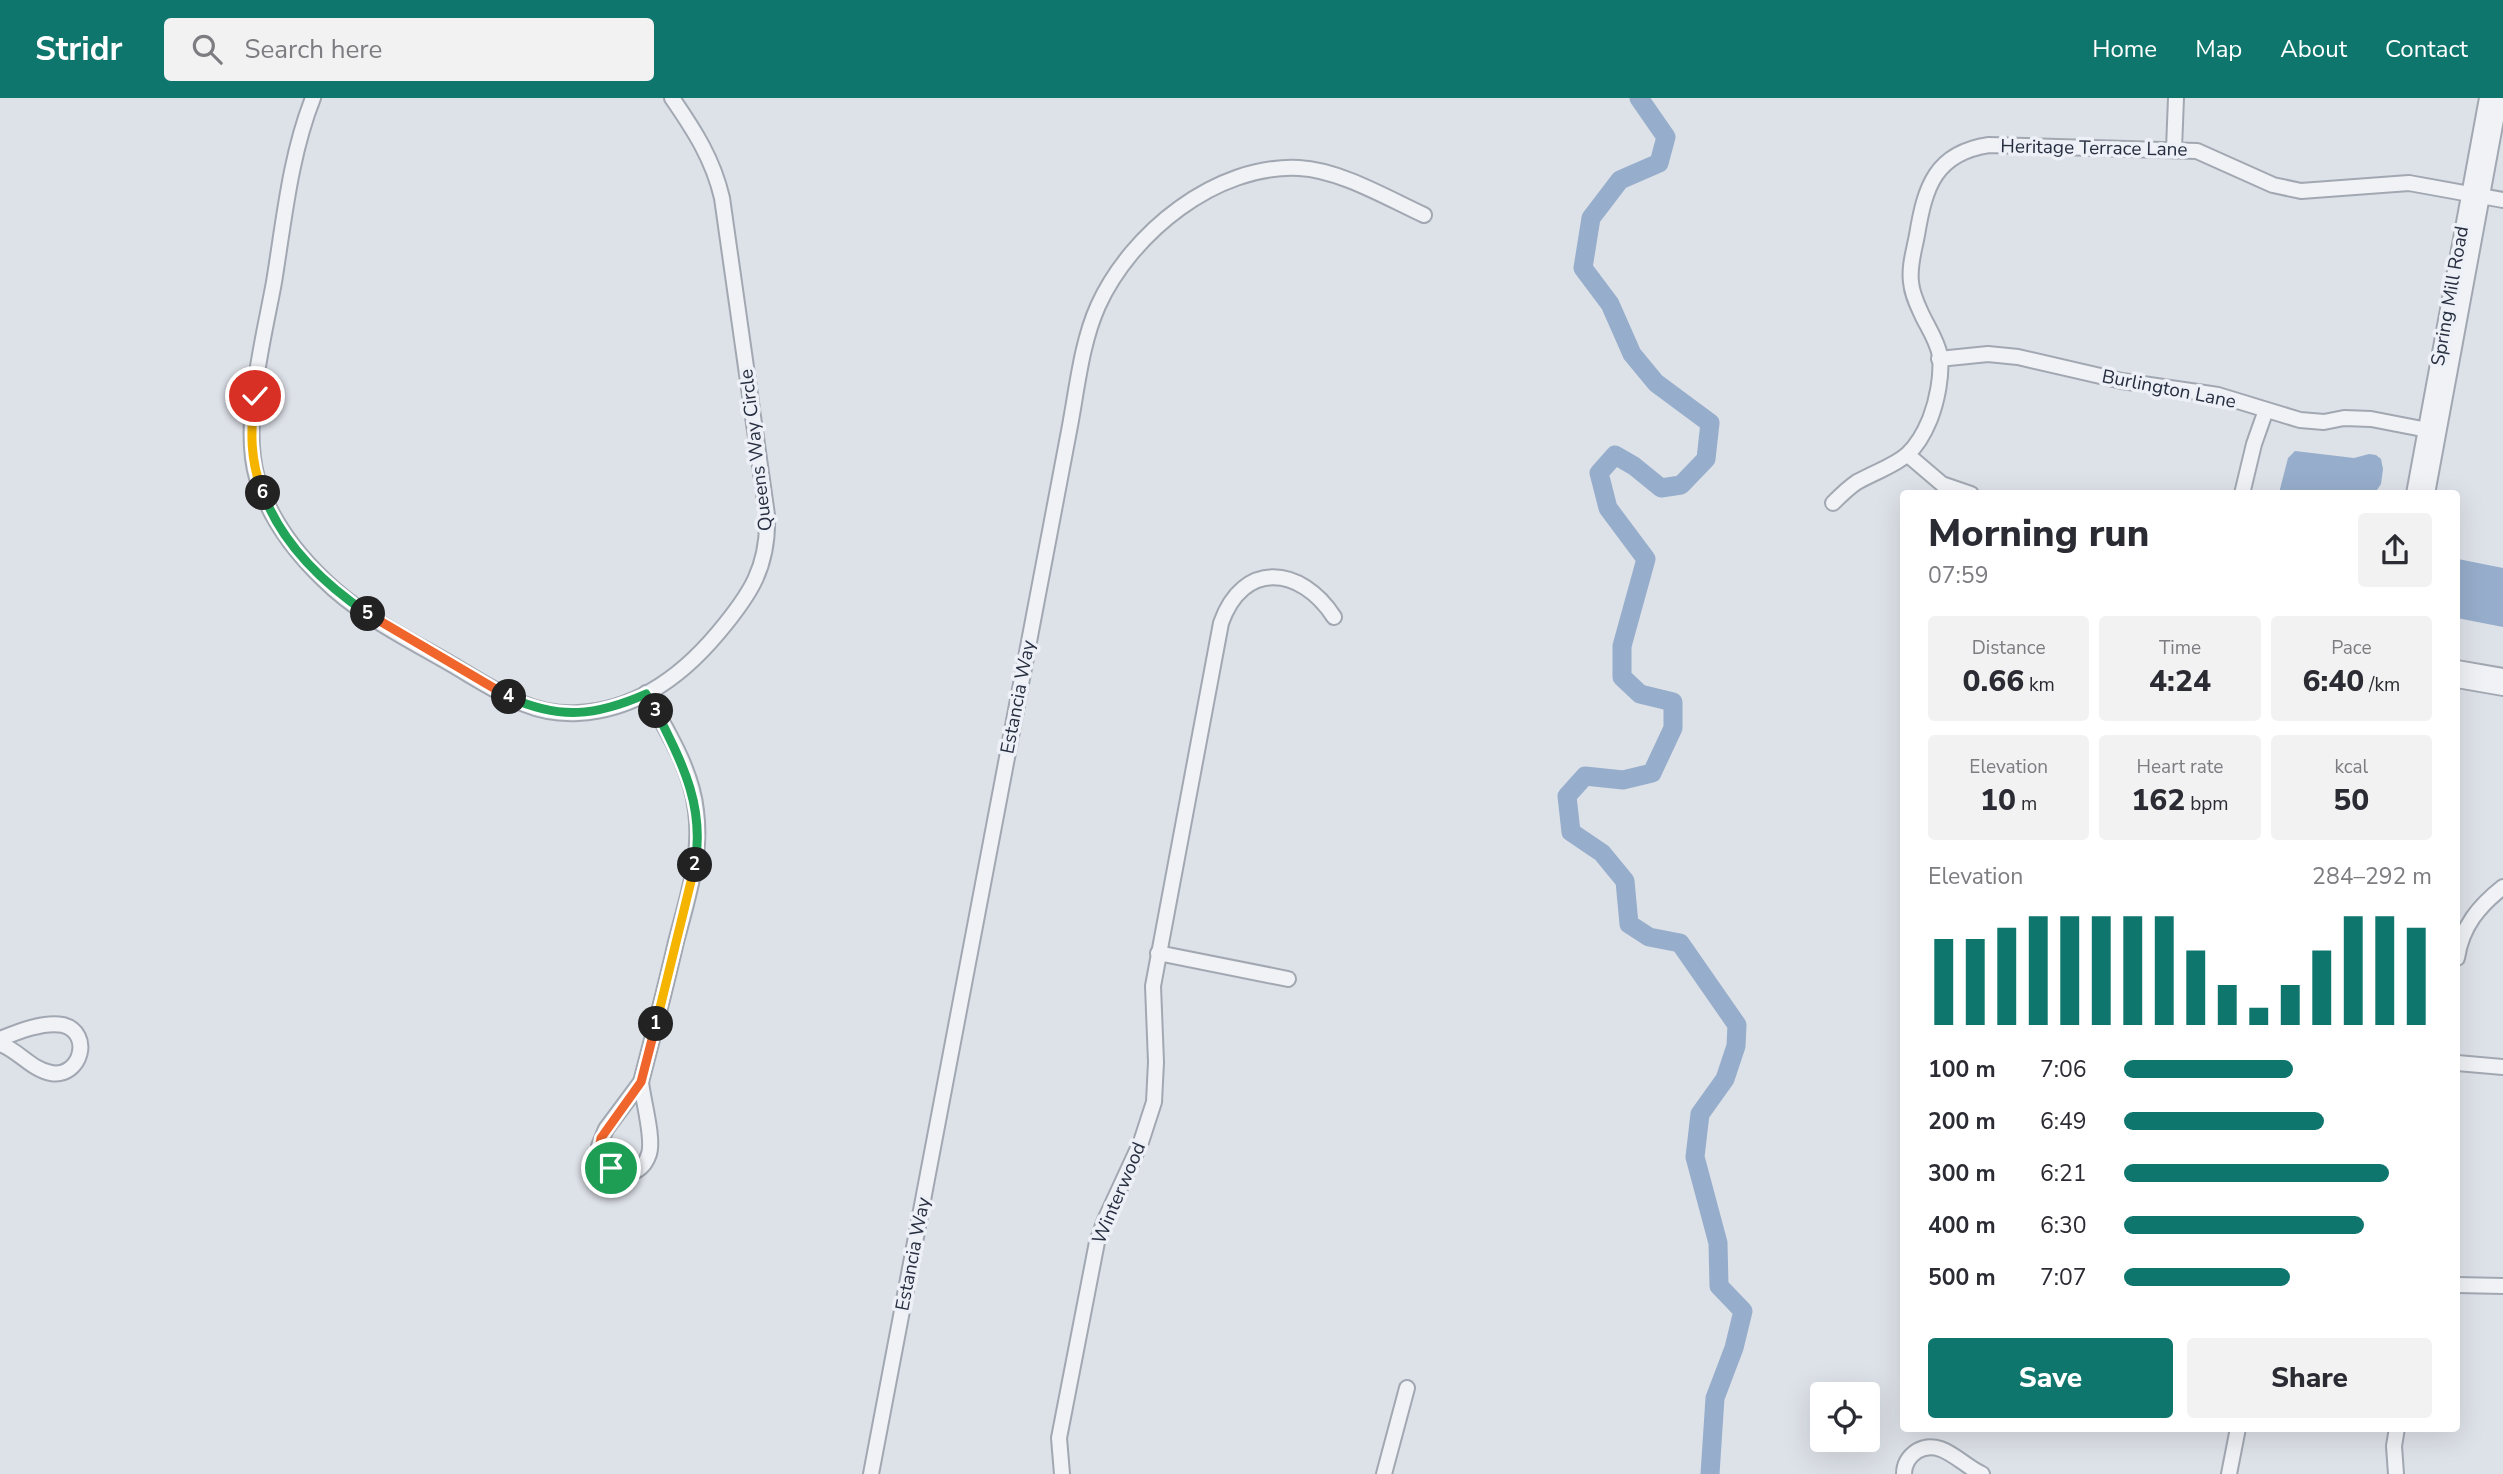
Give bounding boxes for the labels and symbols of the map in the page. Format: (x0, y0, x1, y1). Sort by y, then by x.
street label: Heritage Terrace Lane (2000, 133, 2188, 163)
street label: Spring Mill Road (2425, 224, 2475, 368)
street label: Burlington Lane (2100, 363, 2238, 415)
pin (225, 366, 285, 426)
street label: Queens Way Circle (733, 368, 779, 532)
pin: 6 (246, 476, 280, 510)
pin: 5 (350, 596, 386, 632)
street label: Estancia Way (994, 638, 1042, 756)
pin: 4 (491, 680, 526, 714)
pin: 3 (638, 694, 674, 728)
pin: 2 (678, 848, 712, 882)
pin: 1 (638, 1006, 674, 1042)
pin (581, 1138, 641, 1198)
street label: Winterwood (1086, 1138, 1152, 1248)
street label: Estancia Way (889, 1195, 937, 1313)

